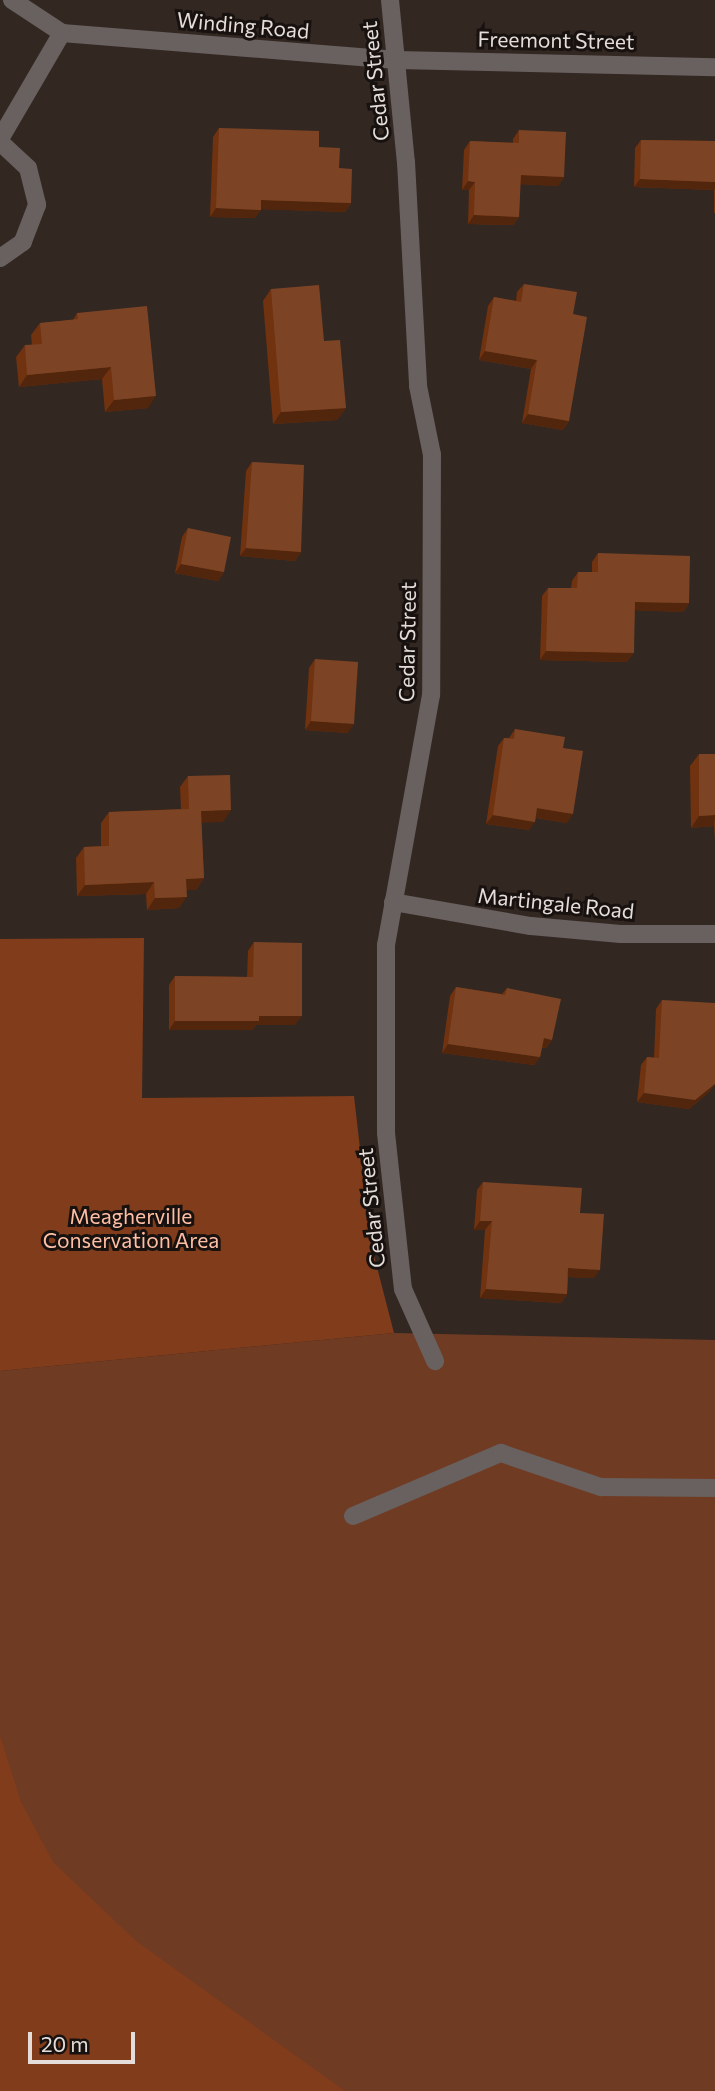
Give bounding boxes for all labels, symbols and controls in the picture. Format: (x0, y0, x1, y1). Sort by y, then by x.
street label: Winding Road (176, 7, 310, 43)
street label: Cedar Street (356, 20, 394, 142)
street label: Freemont Street (477, 26, 635, 54)
street label: Cedar Street (393, 582, 421, 702)
street label: Martingale Road (477, 882, 635, 924)
street label: Cedar Street (352, 1147, 390, 1269)
park label: Meagherville Conservation Area (43, 1203, 219, 1253)
scale bar (32, 2018, 138, 2062)
text: 20 m (41, 2031, 89, 2056)

